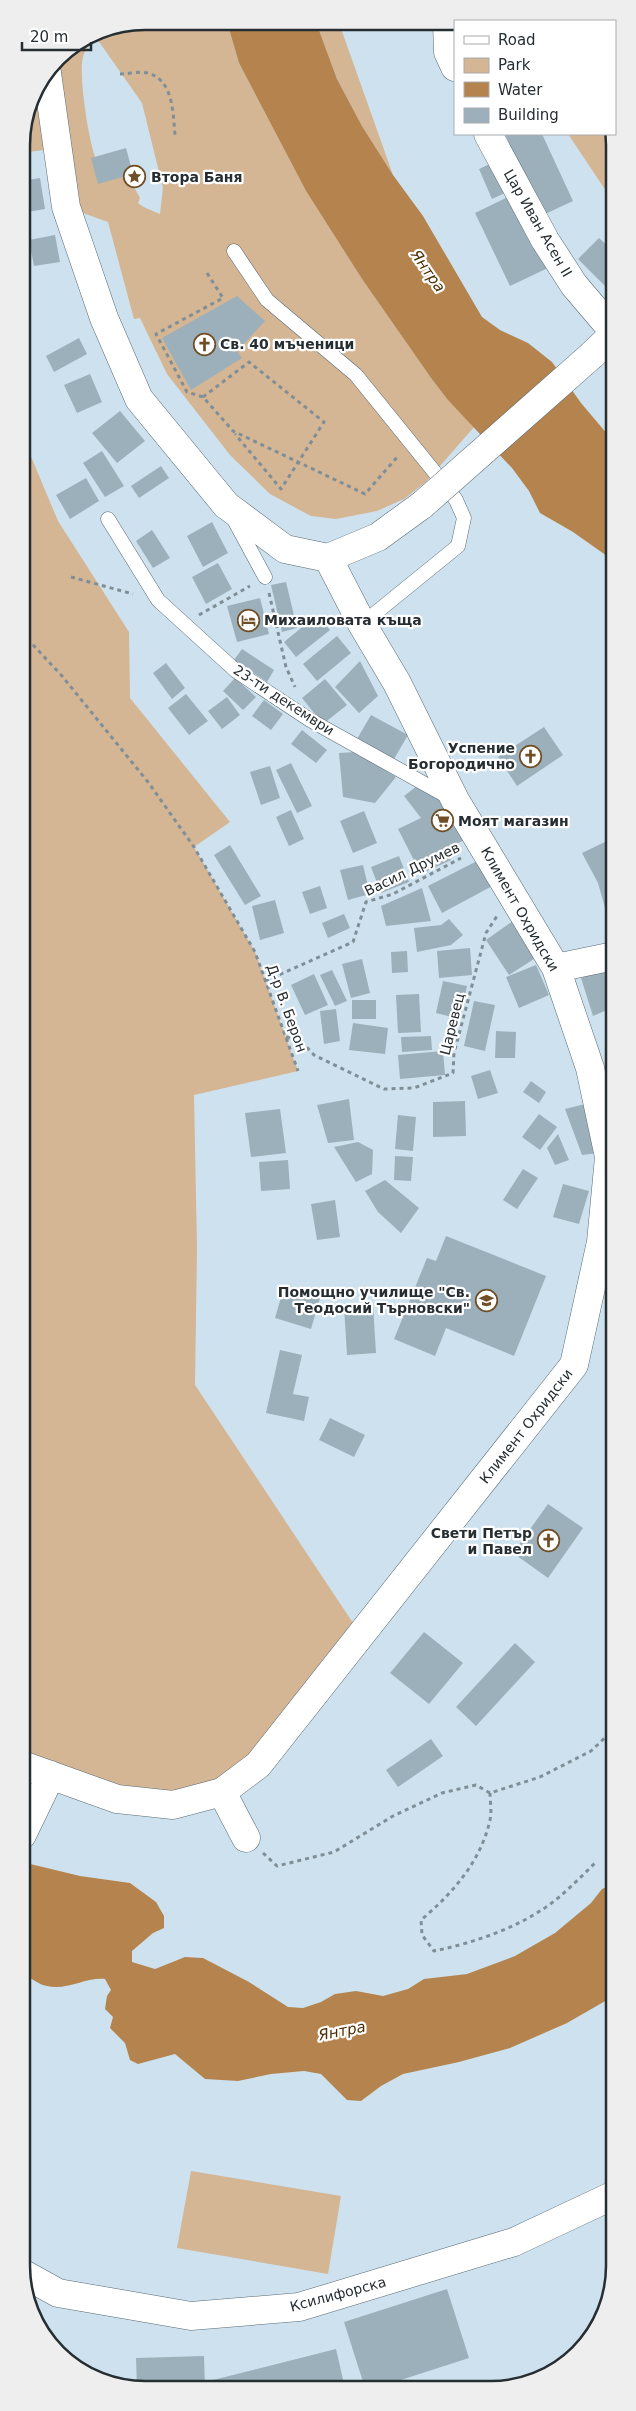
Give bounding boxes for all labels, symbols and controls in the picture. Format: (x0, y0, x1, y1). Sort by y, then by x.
scale bar (22, 20, 91, 52)
legend (454, 20, 616, 135)
text: 20 m (30, 28, 68, 46)
text: Road (498, 31, 536, 49)
text: Park (498, 56, 531, 74)
text: Water (498, 81, 543, 99)
text: Building (498, 106, 559, 124)
place icon: Втора Баня (123, 165, 147, 189)
street label: Цар Иван Асен II (501, 166, 575, 280)
place label: Втора Баня (151, 169, 243, 185)
water label: Янтра (406, 245, 449, 296)
church icon: Св. 40 мъченици (192, 332, 216, 356)
place label: Св. 40 мъченици (220, 336, 354, 352)
hotel icon: Михаиловата къща (236, 608, 260, 632)
place label: Михаиловата къща (264, 612, 422, 628)
street label: 23-ти декември (231, 662, 337, 738)
place label: Успение Богородично (408, 740, 515, 772)
church icon: Успение Богородично (519, 744, 543, 768)
supermarket icon: Моят магазин (430, 809, 454, 833)
place label: Моят магазин (458, 813, 569, 829)
street label: Васил Друмев (362, 839, 462, 899)
street label: Климент Охридски (478, 844, 562, 974)
street label: Д-р В. Берон (264, 962, 310, 1054)
street label: Царевец (437, 991, 467, 1057)
place label: Помощно училище "Св. Теодосий Търновски" (278, 1284, 470, 1316)
school or university icon: Помощно училище "Св. Теодосий Търновски" (474, 1288, 498, 1312)
street label: Климент Охридски (476, 1365, 576, 1487)
place label: Свети Петър и Павел (431, 1525, 532, 1557)
church icon: Свети Петър и Павел (536, 1529, 560, 1553)
water label: Янтра (316, 2018, 367, 2045)
street label: Ксилифорска (288, 2273, 388, 2315)

